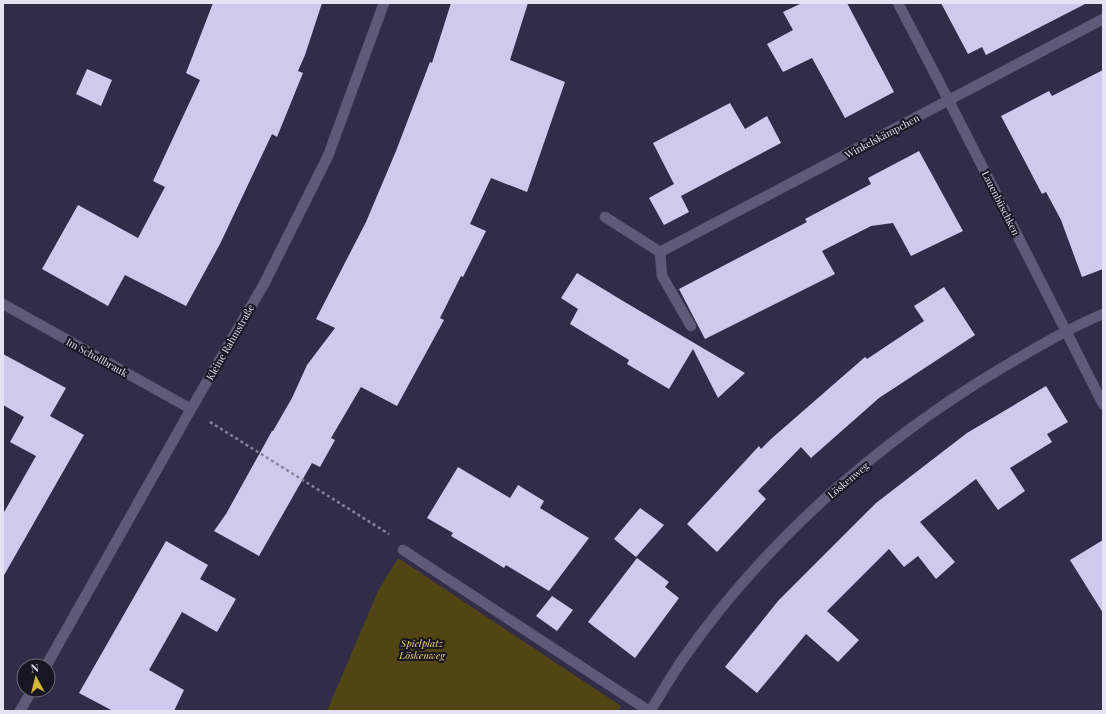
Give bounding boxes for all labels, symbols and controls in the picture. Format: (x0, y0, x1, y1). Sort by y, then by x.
street label: Winkelskämpchen (842, 111, 922, 162)
street label: Lauenbüschken (979, 168, 1023, 238)
street label: Kleine Rahmstraße (203, 302, 257, 382)
street label: Im Schollbrauk (64, 334, 131, 380)
street label: Löskenweg (824, 458, 872, 501)
park label: Spielplatz Löskenweg (398, 636, 446, 662)
north arrow (16, 658, 56, 698)
text: N (30, 660, 40, 676)

